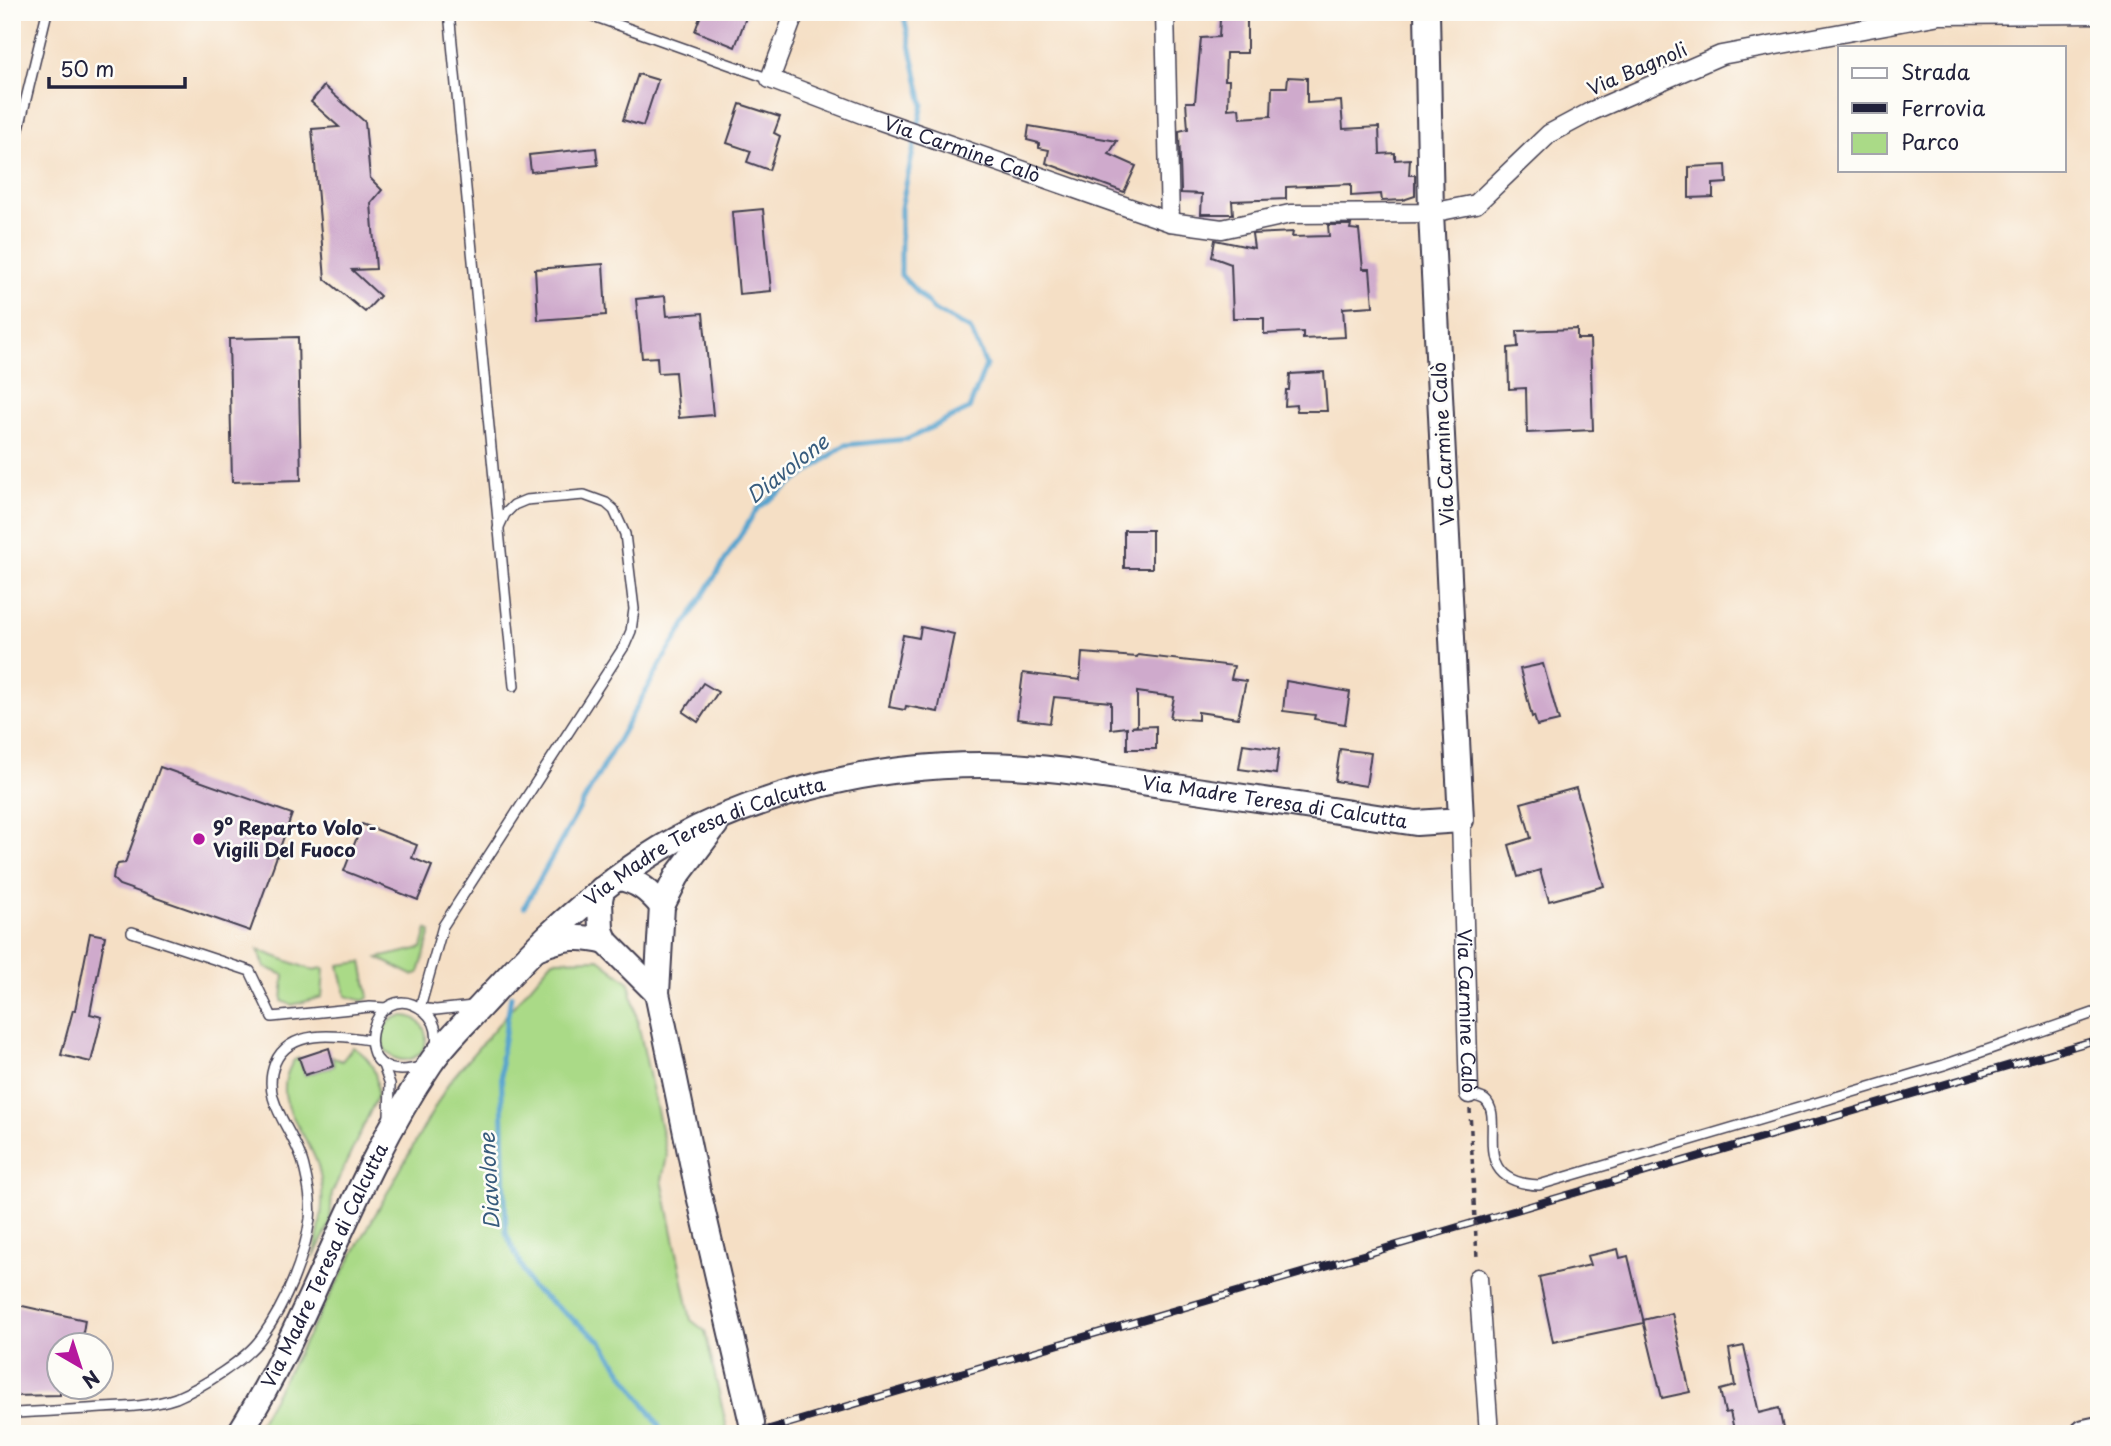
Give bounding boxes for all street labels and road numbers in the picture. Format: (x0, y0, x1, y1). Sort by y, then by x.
street label: Via Bagnoli (1582, 34, 1691, 102)
street label: Via Carmine Calò (880, 108, 1045, 189)
street label: Via Carmine Calò (1424, 361, 1460, 527)
street label: Via Madre Teresa di Calcutta (1140, 767, 1410, 835)
street label: Via Madre Teresa di Calcutta (577, 769, 828, 912)
street label: Via Carmine Calò (1451, 928, 1484, 1093)
street label: Via Madre Teresa di Calcutta (253, 1138, 394, 1393)

